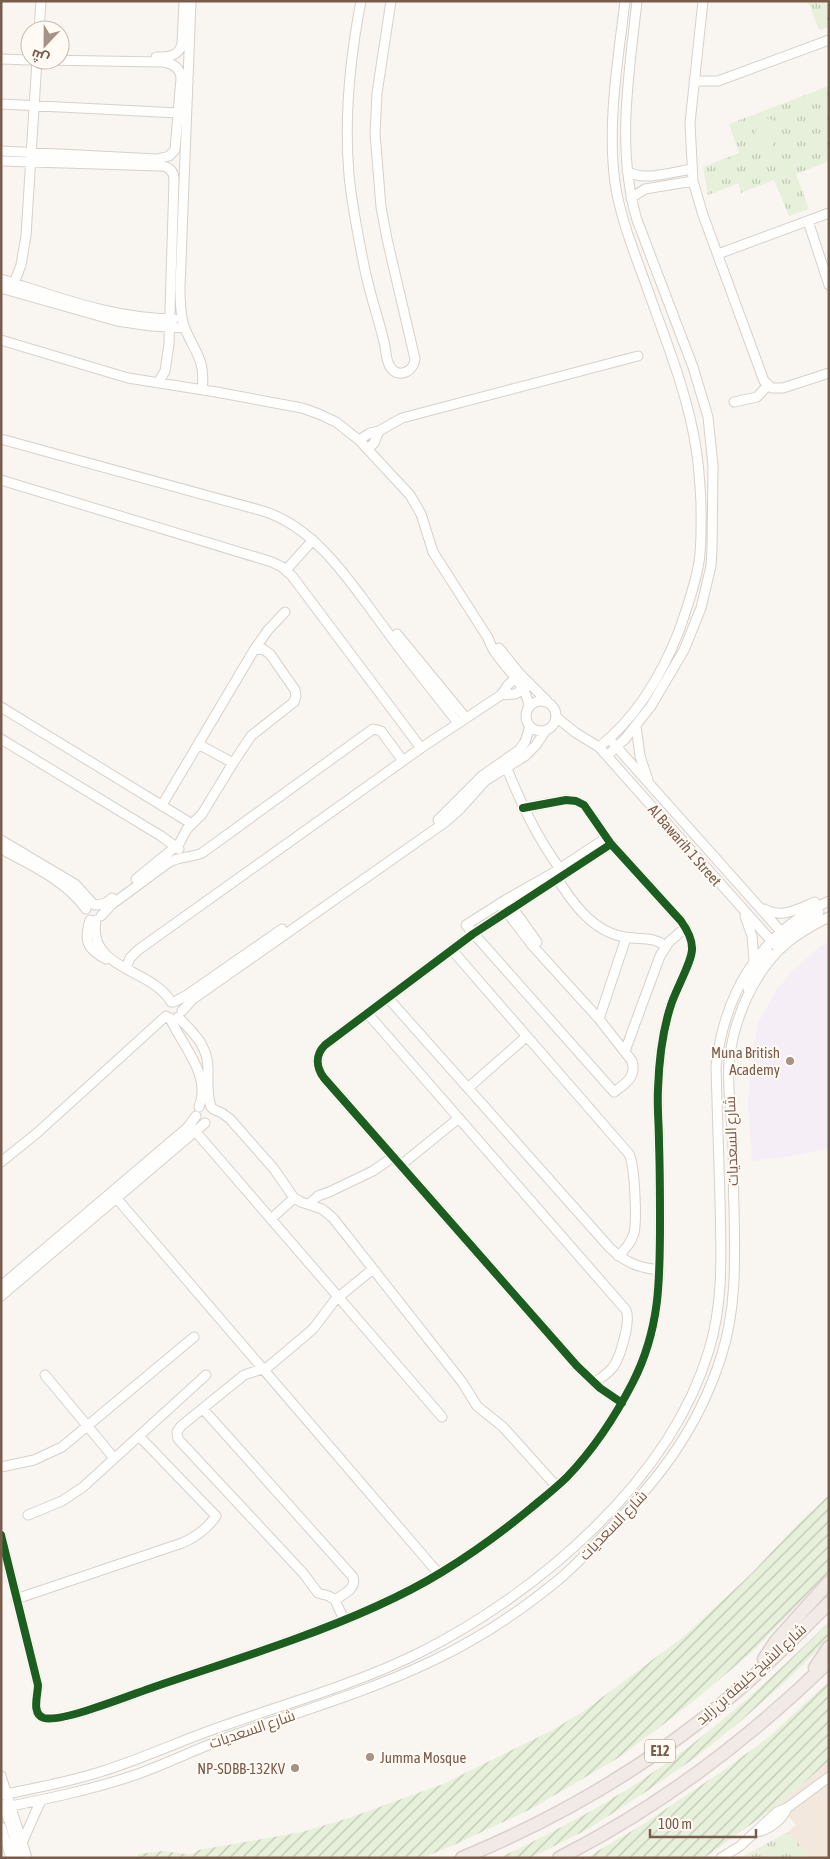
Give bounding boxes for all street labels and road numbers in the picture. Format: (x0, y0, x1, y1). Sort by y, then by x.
street label: Al Bawarih 1 Street (645, 801, 725, 889)
street label: شارع السعديات (721, 1096, 744, 1186)
street label: شارع السعديات (576, 1487, 653, 1565)
street label: شارع الشيخ خليفة بن زايد (692, 1620, 812, 1730)
street label: شارع السعديات (207, 1706, 298, 1755)
road number: E12 (645, 1740, 675, 1762)

